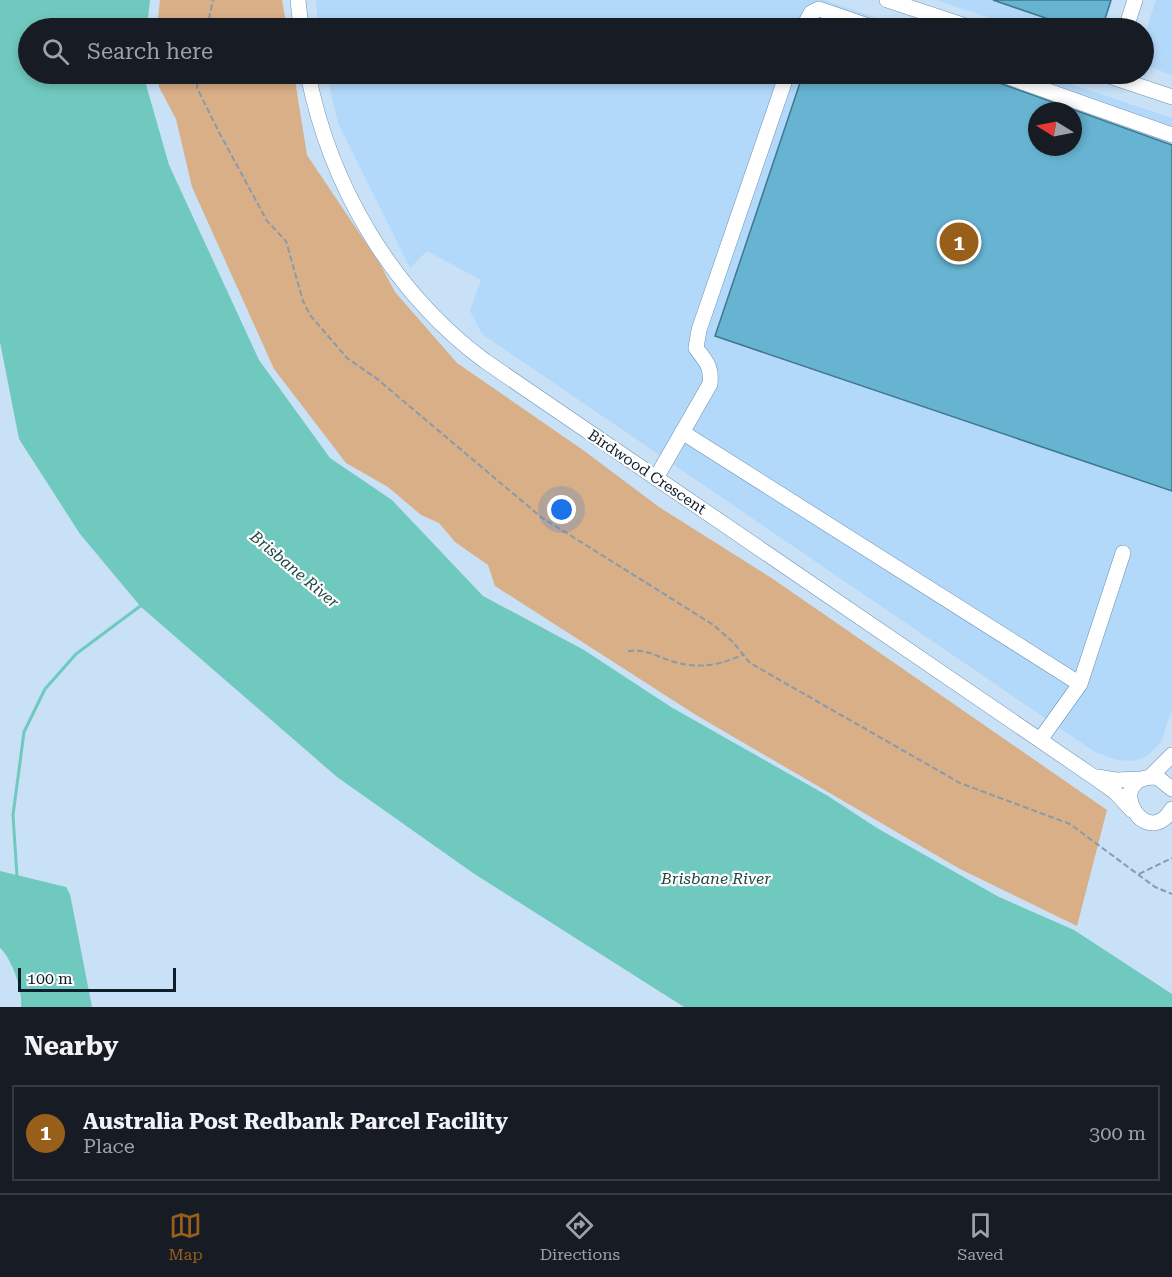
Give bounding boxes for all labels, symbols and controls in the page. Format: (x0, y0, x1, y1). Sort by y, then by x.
search box (18, 18, 1154, 84)
icon: search (39, 35, 72, 68)
text: Search here (87, 39, 213, 64)
north arrow (1028, 102, 1082, 156)
pin: 1 (940, 220, 978, 264)
street label: Birdwood Crescent (585, 426, 710, 518)
your location (547, 495, 576, 524)
water label: Brisbane River (246, 526, 343, 612)
water label: Brisbane River (660, 869, 771, 888)
scale bar (18, 965, 176, 992)
text: 100 m (27, 969, 73, 988)
text: Nearby (24, 1031, 118, 1061)
text: Australia Post Redbank Parcel Facility (83, 1109, 508, 1134)
text: 1 (40, 1121, 51, 1145)
text: 300 m (1089, 1121, 1146, 1145)
text: Place (83, 1134, 135, 1158)
tab: Map (168, 1209, 203, 1264)
tab: Directions (540, 1209, 620, 1264)
tab: Saved (957, 1209, 1004, 1264)

